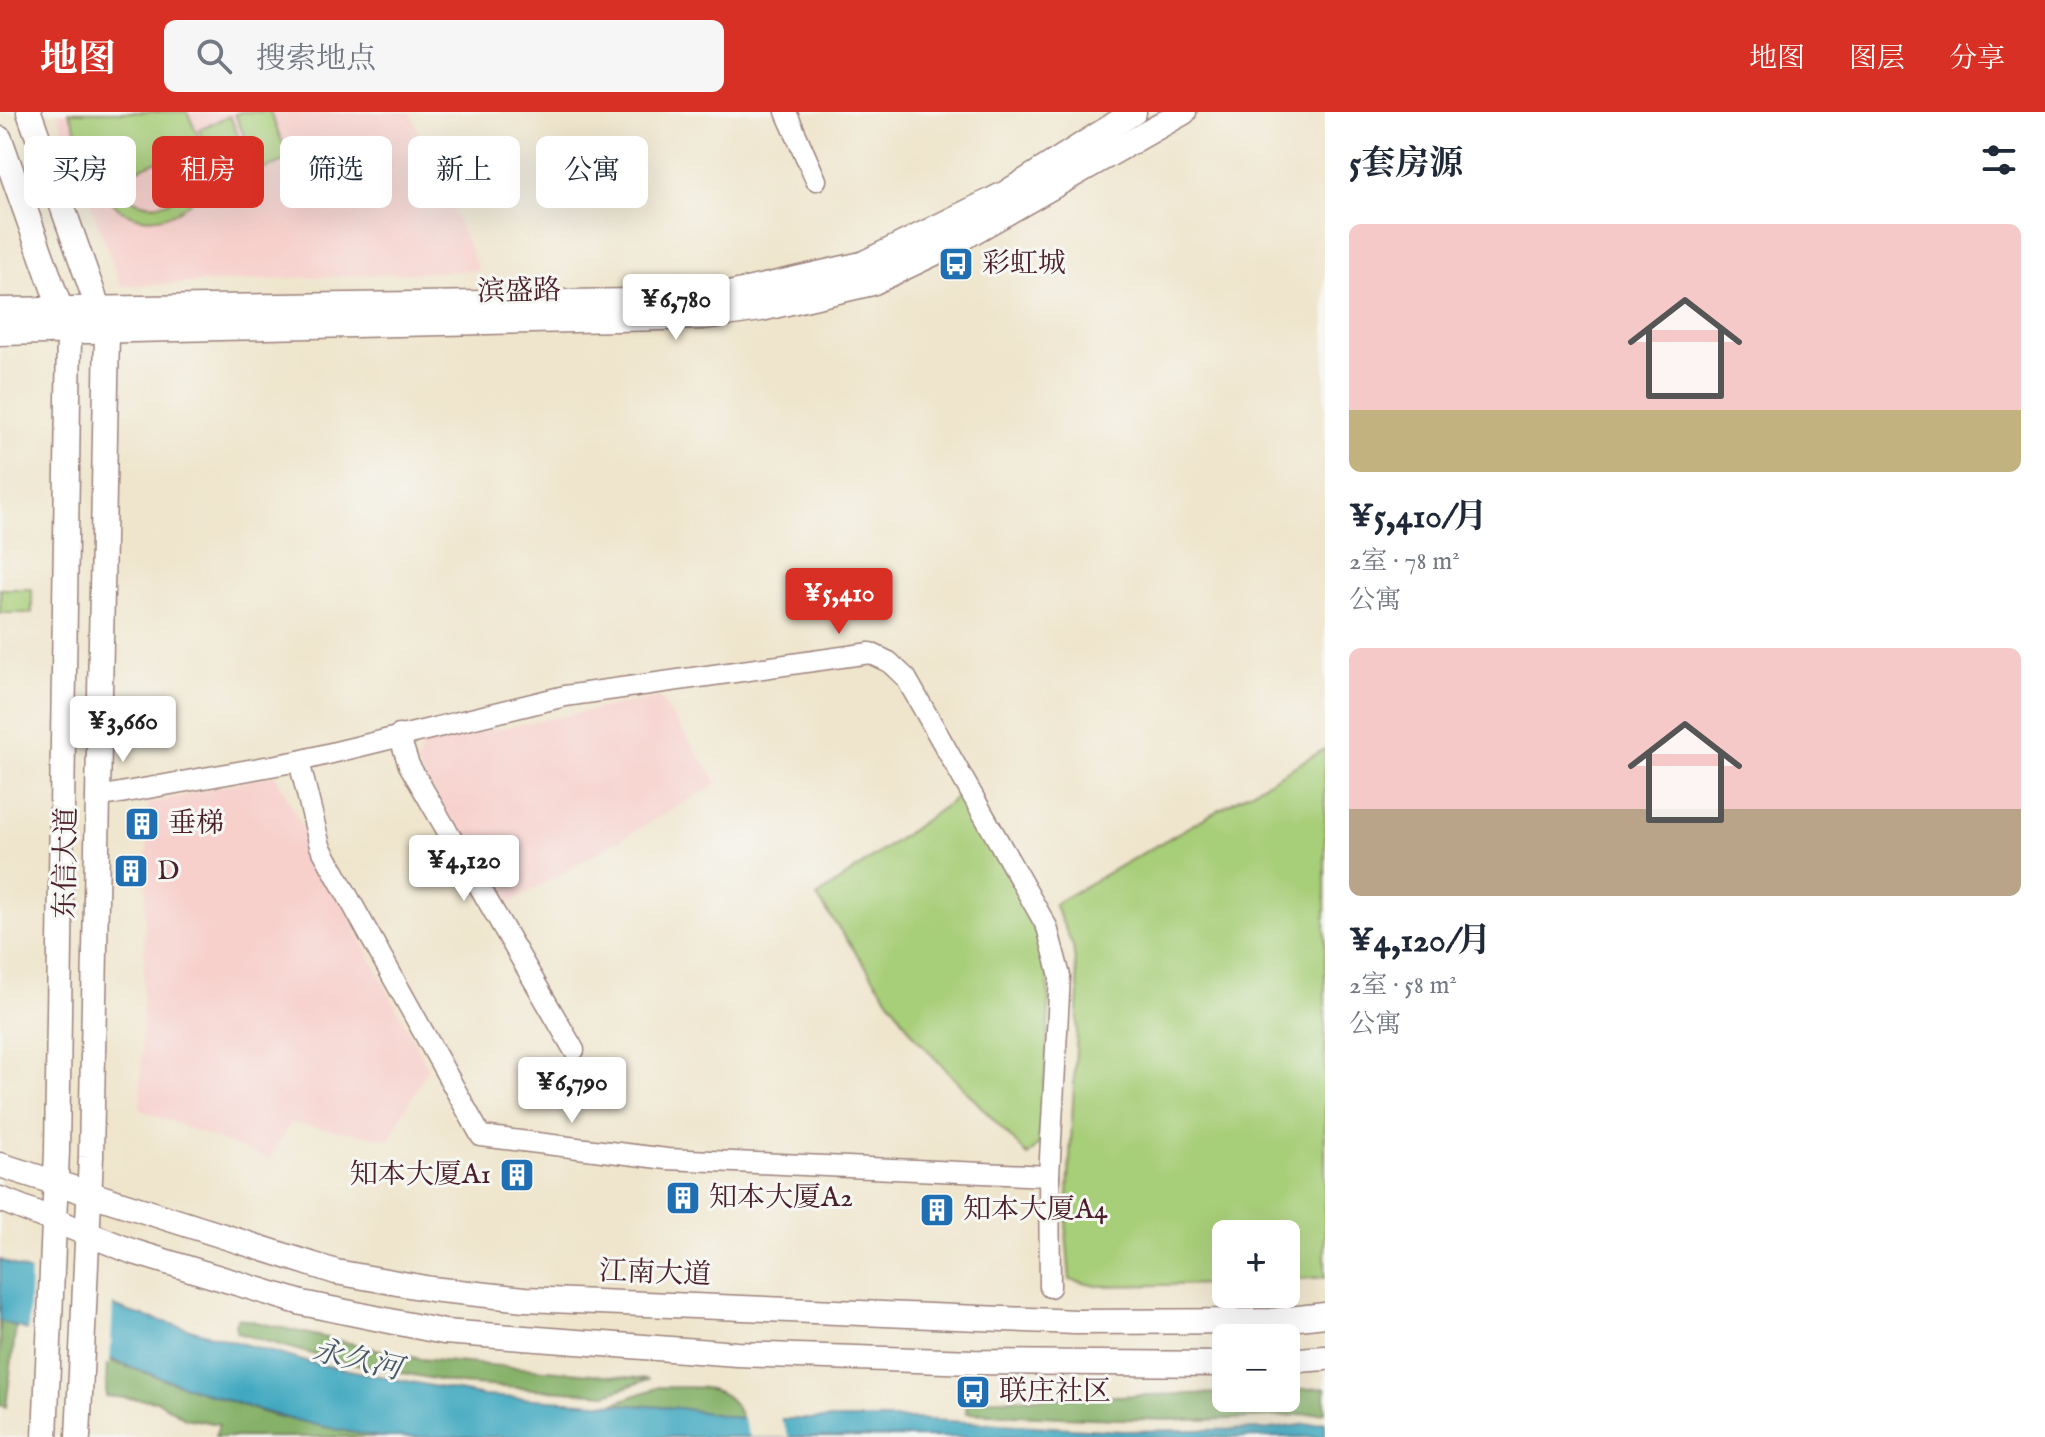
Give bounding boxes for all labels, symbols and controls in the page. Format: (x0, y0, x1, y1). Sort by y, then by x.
search box (164, 20, 724, 92)
icon: search (192, 34, 236, 78)
text: 地图 (40, 37, 116, 85)
text: 搜索地点 (256, 41, 376, 79)
text: 地图 (1749, 42, 1805, 77)
text: 图层 (1849, 42, 1905, 77)
text: 分享 (1949, 42, 2005, 77)
chip: 买房 (24, 136, 136, 208)
chip: 租房 (152, 136, 264, 208)
chip: 筛选 (280, 136, 392, 208)
chip: 新上 (408, 136, 520, 208)
chip: 公寓 (536, 136, 648, 208)
icon: filters (1977, 138, 2021, 182)
text: 5套房源 (1349, 143, 1463, 186)
bus stop icon: 彩虹城 (937, 245, 975, 283)
place label: 彩虹城 (982, 247, 1066, 282)
street label: 滨盛路 (477, 274, 561, 310)
pin: ¥6,780 (611, 274, 741, 342)
icon: home (1613, 276, 1757, 420)
text: ¥6,780 (641, 283, 711, 316)
text: ¥5,410/月 (1349, 496, 1487, 539)
text: 2室 · 78 m² (1349, 545, 1460, 578)
pin: ¥5,410 (774, 568, 904, 636)
text: ¥5,410 (804, 577, 875, 610)
text: 公寓 (1349, 584, 1401, 617)
pin: ¥3,660 (58, 696, 188, 764)
icon: home (1613, 700, 1757, 844)
text: ¥3,660 (88, 705, 158, 738)
building icon: 垂梯 (123, 805, 161, 843)
street label: 东信大道 (49, 807, 85, 919)
place label: 垂梯 (168, 807, 224, 842)
pin: ¥4,120 (399, 835, 529, 903)
text: ¥4,120 (427, 844, 501, 877)
building icon: D (112, 852, 150, 890)
place label: D (157, 854, 179, 889)
text: ¥4,120/月 (1349, 920, 1491, 963)
text: 2室 · 58 m² (1349, 969, 1457, 1002)
text: 公寓 (1349, 1008, 1401, 1041)
pin: ¥6,790 (507, 1057, 637, 1125)
text: ¥6,790 (536, 1066, 608, 1099)
building icon: 知本大厦A1 (498, 1156, 536, 1194)
place label: 知本大厦A1 (350, 1158, 491, 1193)
building icon: 知本大厦A2 (664, 1179, 702, 1217)
place label: 知本大厦A2 (709, 1181, 853, 1216)
building icon: 知本大厦A4 (918, 1191, 956, 1229)
place label: 知本大厦A4 (963, 1193, 1108, 1228)
map controls (1212, 1220, 1300, 1412)
button: + (1212, 1220, 1300, 1308)
street label: 江南大道 (598, 1255, 712, 1293)
button: − (1212, 1324, 1300, 1412)
water label: 永久河 (309, 1332, 410, 1391)
bus stop icon: 联庄社区 (954, 1373, 992, 1411)
place label: 联庄社区 (999, 1375, 1111, 1410)

